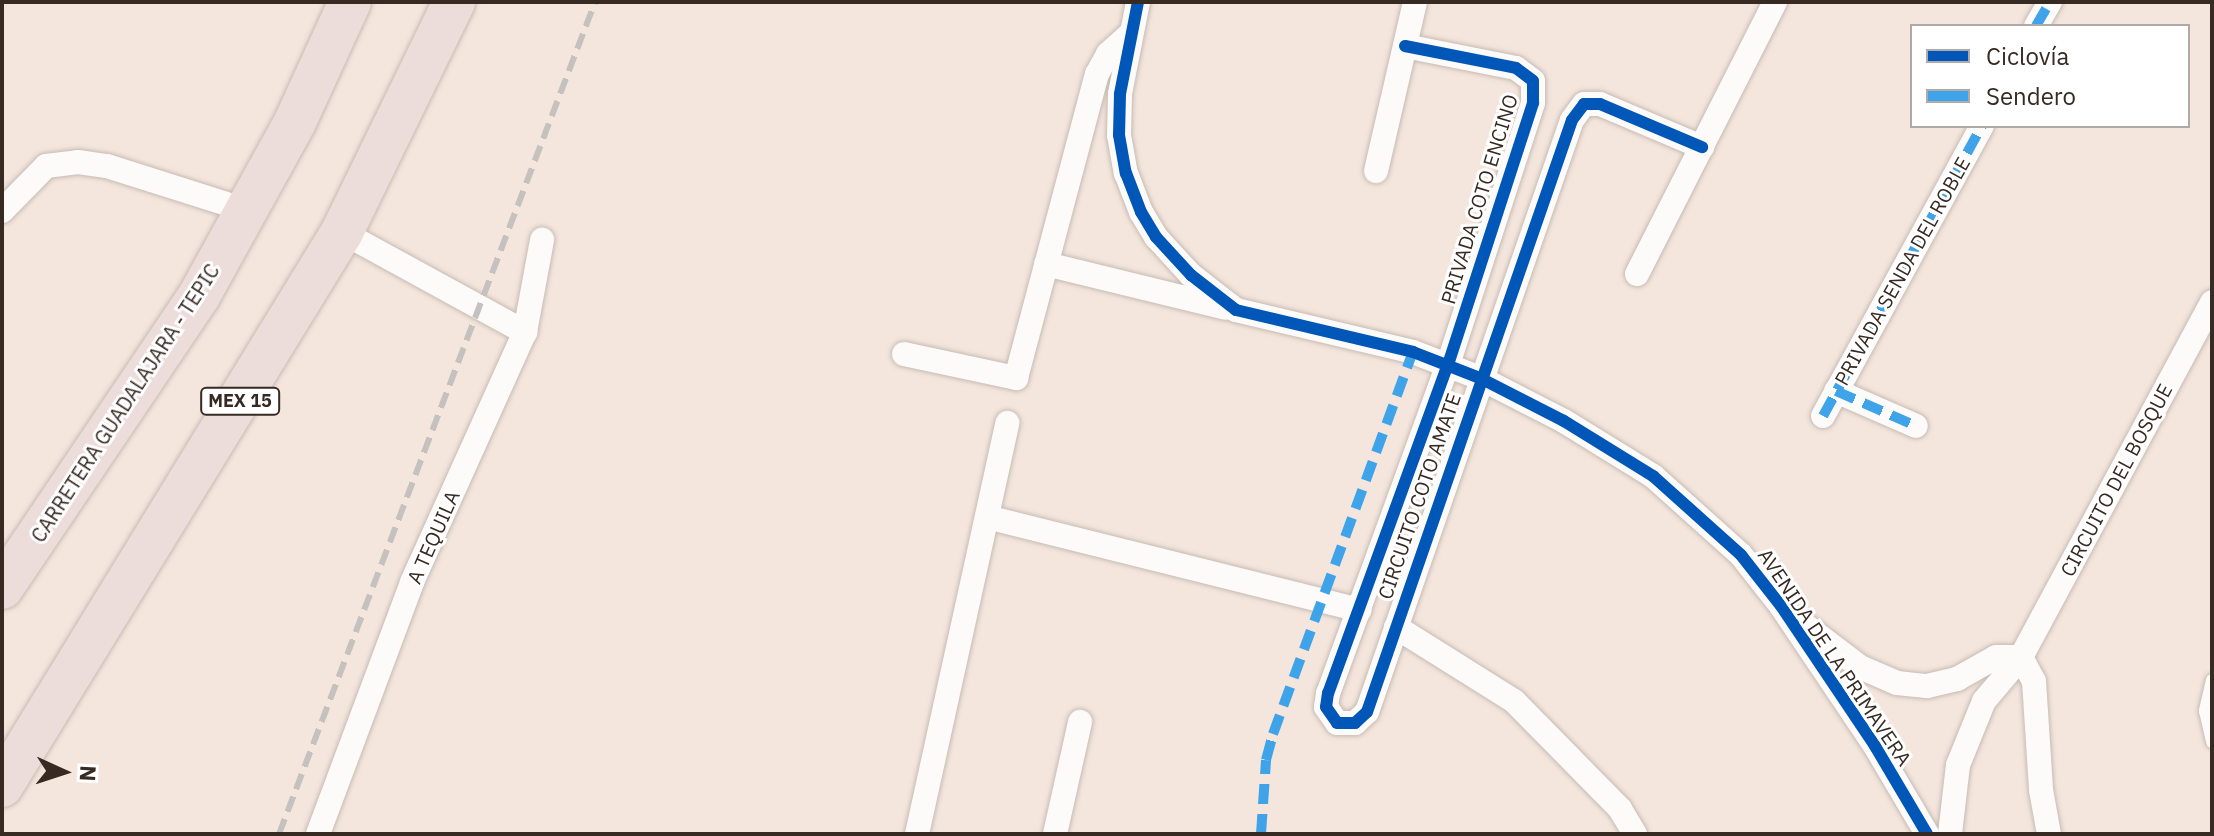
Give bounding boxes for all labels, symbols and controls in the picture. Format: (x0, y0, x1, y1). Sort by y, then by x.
legend (1910, 24, 2190, 128)
text: Ciclovía (1986, 40, 2069, 72)
text: Sendero (1986, 80, 2076, 112)
street label: PRIVADA COTO ENCINO (1436, 91, 1522, 307)
street label: PRIVADA SENDA DEL ROBLE (1829, 153, 1975, 389)
street label: CARRETERA GUADALAJARA - TEPIC (26, 259, 224, 547)
street label: CIRCUITO DEL BOSQUE (2055, 380, 2177, 580)
road number: MEX 15 (200, 387, 280, 415)
street label: CIRCUITO COTO AMATE (1372, 390, 1466, 602)
street label: A TEQUILA (402, 487, 464, 587)
street label: AVENIDA DE LA PRIMAVERA (1753, 544, 1917, 770)
north arrow (24, 732, 104, 812)
text: N (74, 765, 103, 782)

